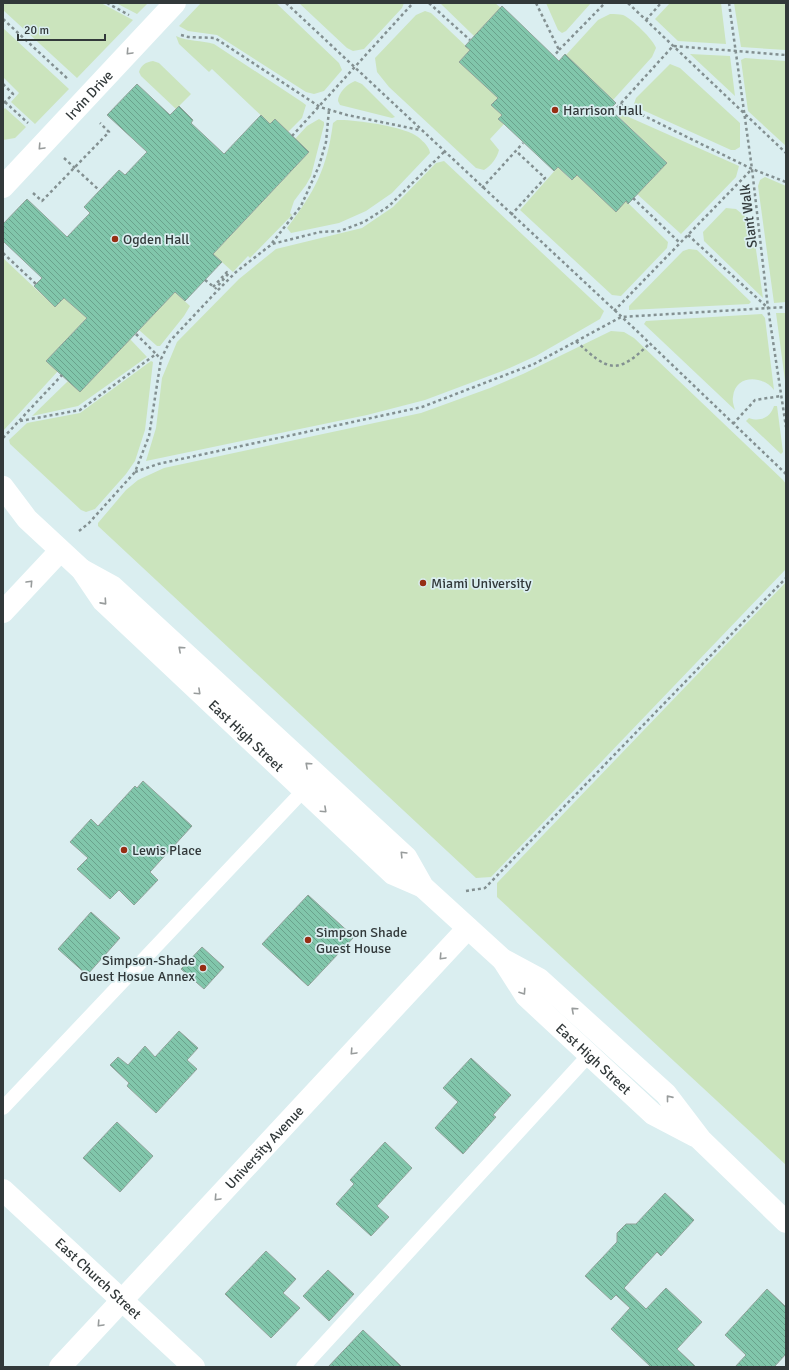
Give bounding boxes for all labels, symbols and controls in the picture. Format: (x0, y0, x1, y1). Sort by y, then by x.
scale bar (18, 16, 105, 42)
text: 20 m (24, 23, 49, 38)
one-way arrow (127, 47, 134, 55)
street label: Irvin Drive (62, 67, 117, 124)
place label: Harrison Hall (563, 102, 643, 119)
marker: Harrison Hall (550, 105, 560, 115)
one-way arrow (38, 142, 45, 150)
street label: Slant Walk (736, 183, 761, 249)
place label: Ogden Hall (123, 231, 189, 248)
marker: Ogden Hall (110, 234, 120, 244)
place label: Miami University (431, 575, 532, 592)
marker: Miami University (418, 578, 428, 588)
one-way arrow (25, 580, 32, 588)
one-way arrow (100, 597, 107, 605)
one-way arrow (178, 646, 186, 654)
one-way arrow (193, 687, 201, 695)
street label: East High Street (205, 697, 287, 776)
one-way arrow (305, 763, 312, 770)
one-way arrow (319, 805, 327, 812)
place label: Lewis Place (132, 842, 202, 859)
marker: Lewis Place (119, 845, 129, 855)
one-way arrow (400, 851, 407, 859)
place label: Simpson Shade Guest House (316, 924, 407, 957)
marker: Simpson Shade Guest House (303, 935, 313, 945)
place label: Simpson-Shade Guest Hosue Annex (79, 952, 196, 985)
one-way arrow (439, 952, 446, 959)
marker: Simpson-Shade Guest Hosue Annex (198, 963, 208, 973)
one-way arrow (518, 987, 525, 994)
one-way arrow (571, 1007, 579, 1015)
street label: East High Street (552, 1020, 635, 1098)
one-way arrow (350, 1047, 358, 1055)
one-way arrow (667, 1096, 674, 1103)
street label: University Avenue (222, 1102, 307, 1193)
one-way arrow (214, 1193, 222, 1201)
street label: East Church Street (51, 1235, 145, 1323)
one-way arrow (97, 1319, 104, 1327)

